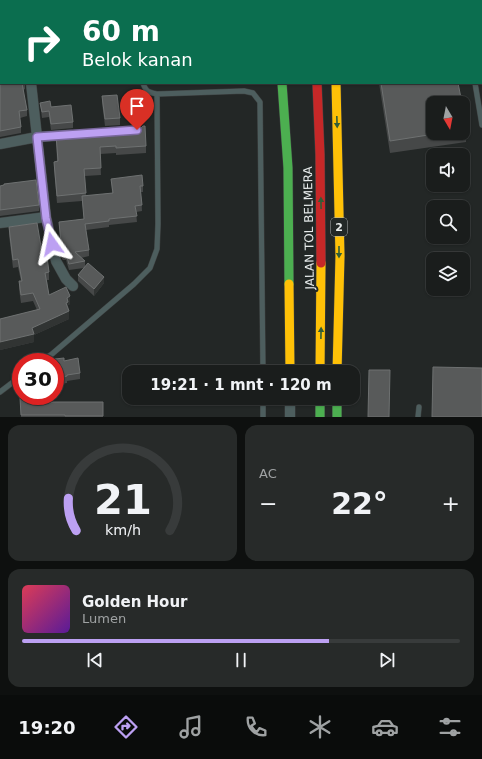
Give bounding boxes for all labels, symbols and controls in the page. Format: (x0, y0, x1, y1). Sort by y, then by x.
text: 60 m (82, 15, 160, 48)
icon: right (16, 16, 68, 68)
text: Belok kanan (82, 49, 193, 70)
pin (120, 89, 154, 130)
icon: arrive (126, 95, 148, 117)
north arrow (426, 96, 470, 140)
map controls (426, 96, 470, 296)
one-way arrow (334, 116, 340, 129)
button: sound (426, 148, 470, 192)
street label: JALAN TOL BELMERA (301, 165, 317, 291)
one-way arrow (318, 196, 324, 209)
button: search (426, 200, 470, 244)
road number: 2 (331, 218, 347, 236)
position arrow (31, 223, 73, 265)
one-way arrow (336, 246, 343, 258)
button: layers (426, 252, 470, 296)
one-way arrow (318, 326, 324, 339)
speed limit sign: 30 (12, 353, 64, 405)
text: 19:21 · 1 mnt · 120 m (150, 376, 332, 394)
text: AC (259, 466, 277, 481)
text: 21 (94, 475, 151, 524)
text: 22° (331, 486, 388, 521)
text: − (259, 491, 277, 516)
text: + (442, 491, 460, 516)
text: km/h (104, 522, 141, 538)
text: Golden Hour (82, 593, 188, 611)
text: Lumen (82, 611, 126, 626)
icon: previous (84, 649, 106, 671)
icon: pause (230, 649, 252, 671)
icon: next (376, 649, 398, 671)
icon: directions (112, 713, 140, 741)
icon: music (177, 713, 205, 741)
icon: phone (242, 713, 270, 741)
icon: climate (306, 713, 334, 741)
icon: car (371, 713, 399, 741)
icon: filters (436, 713, 464, 741)
text: 19:20 (18, 717, 76, 738)

